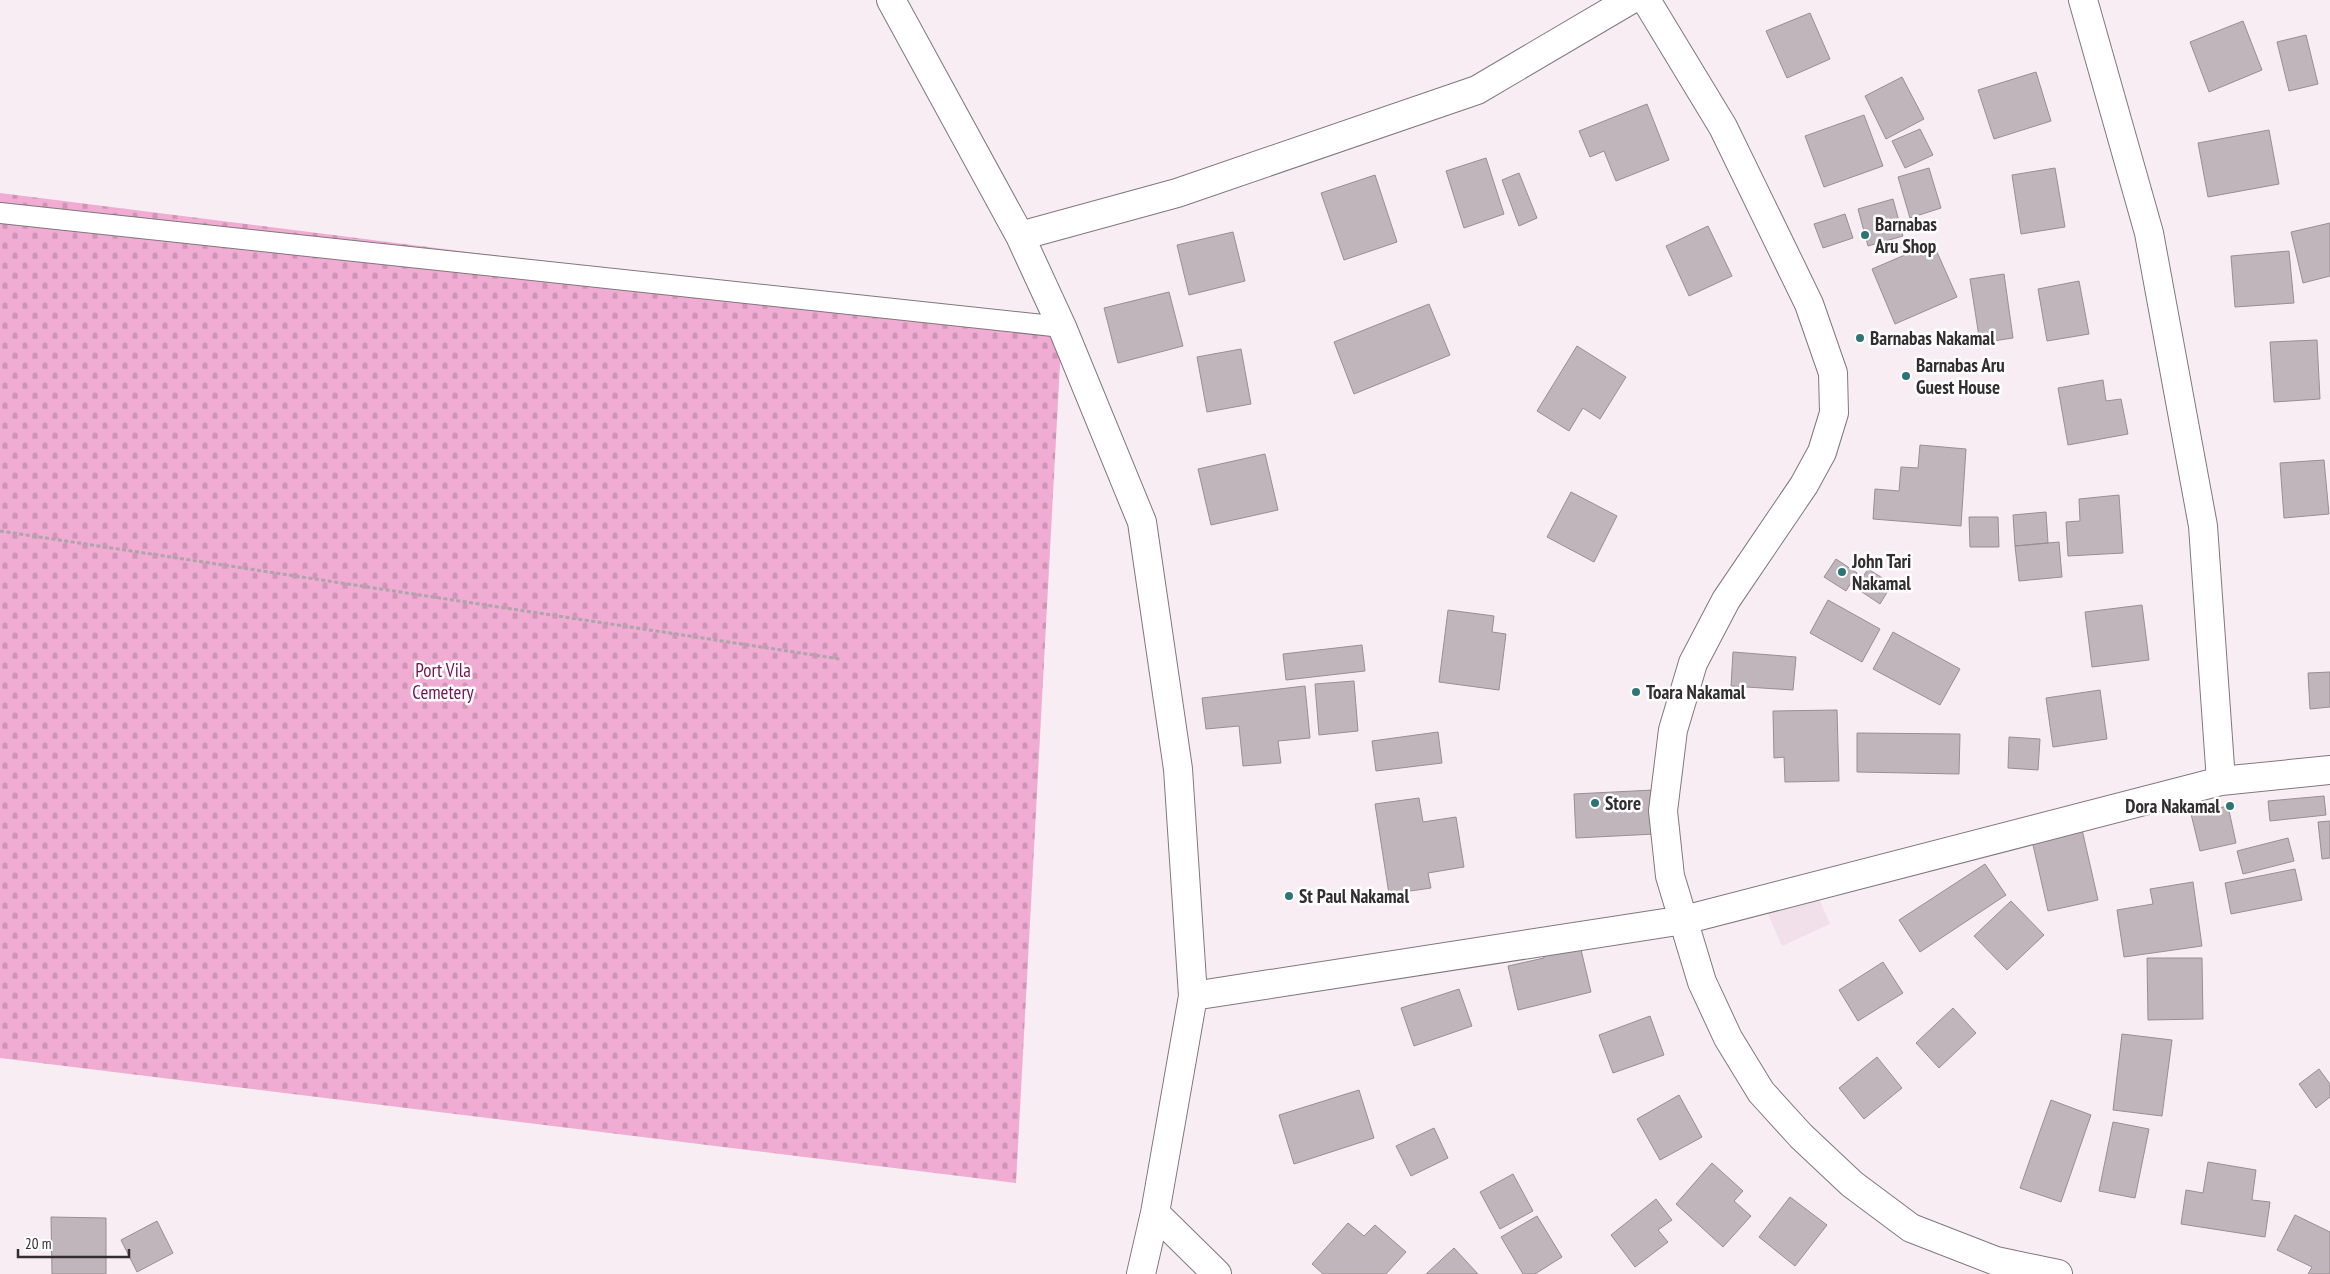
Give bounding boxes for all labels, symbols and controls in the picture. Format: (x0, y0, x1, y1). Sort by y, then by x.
place label: Barnabas Aru Shop (1874, 212, 1937, 258)
marker: Barnabas Aru Shop (1859, 229, 1871, 241)
place label: Barnabas Nakamal (1870, 326, 1995, 350)
marker: Barnabas Nakamal (1854, 332, 1866, 344)
place label: Barnabas Aru Guest House (1916, 353, 2005, 399)
marker: Barnabas Aru Guest House (1900, 370, 1912, 382)
place label: John Tari Nakamal (1851, 549, 1911, 595)
marker: John Tari Nakamal (1836, 566, 1848, 578)
park label: Port Vila Cemetery (412, 658, 475, 704)
place label: Toara Nakamal (1646, 680, 1746, 704)
marker: Toara Nakamal (1630, 686, 1642, 698)
place label: Store (1605, 791, 1641, 815)
place label: Dora Nakamal (2125, 794, 2220, 818)
marker: Store (1589, 797, 1601, 809)
marker: Dora Nakamal (2224, 800, 2236, 812)
place label: St Paul Nakamal (1299, 884, 1409, 908)
marker: St Paul Nakamal (1283, 890, 1295, 902)
scale bar (18, 1226, 129, 1258)
text: 20 m (25, 1234, 51, 1253)

